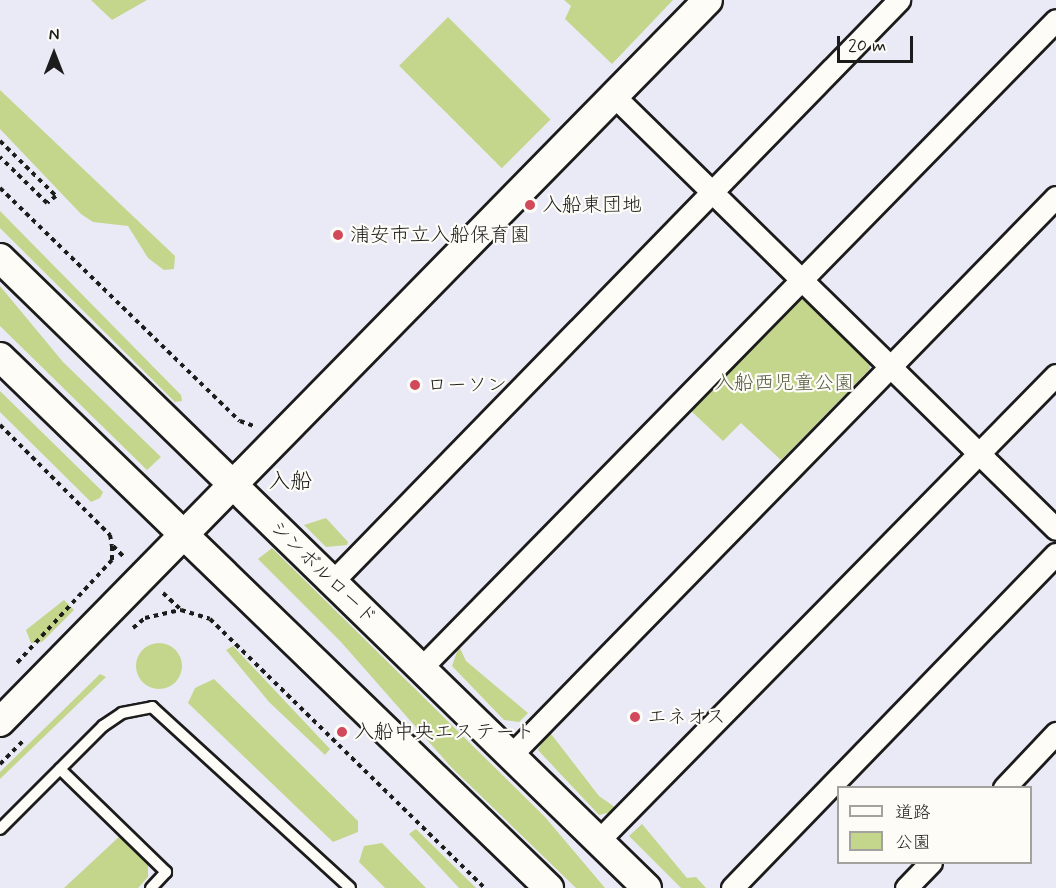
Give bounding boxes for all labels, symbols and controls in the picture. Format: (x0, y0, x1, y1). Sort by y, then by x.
north arrow (24, 24, 84, 84)
scale bar (840, 24, 916, 62)
text: N (49, 25, 59, 46)
text: 20 m (848, 34, 886, 58)
place label: 入船東団地 (542, 193, 642, 217)
marker: 入船東団地 (523, 198, 537, 212)
place label: 浦安市立入船保育園 (350, 223, 530, 247)
marker: 浦安市立入船保育園 (331, 228, 345, 242)
park label: 入船西児童公園 (714, 371, 854, 395)
place label: ローソン (427, 373, 507, 397)
marker: ローソン (408, 378, 422, 392)
district label: 入船 (268, 470, 312, 496)
street label: シンボルロード (264, 516, 382, 630)
place label: エネオス (647, 705, 727, 729)
marker: エネオス (628, 710, 642, 724)
place label: 入船中央エステート (354, 720, 534, 744)
marker: 入船中央エステート (335, 725, 349, 739)
legend (837, 786, 1032, 864)
text: 道路 (895, 801, 931, 825)
text: 公園 (895, 831, 931, 855)

